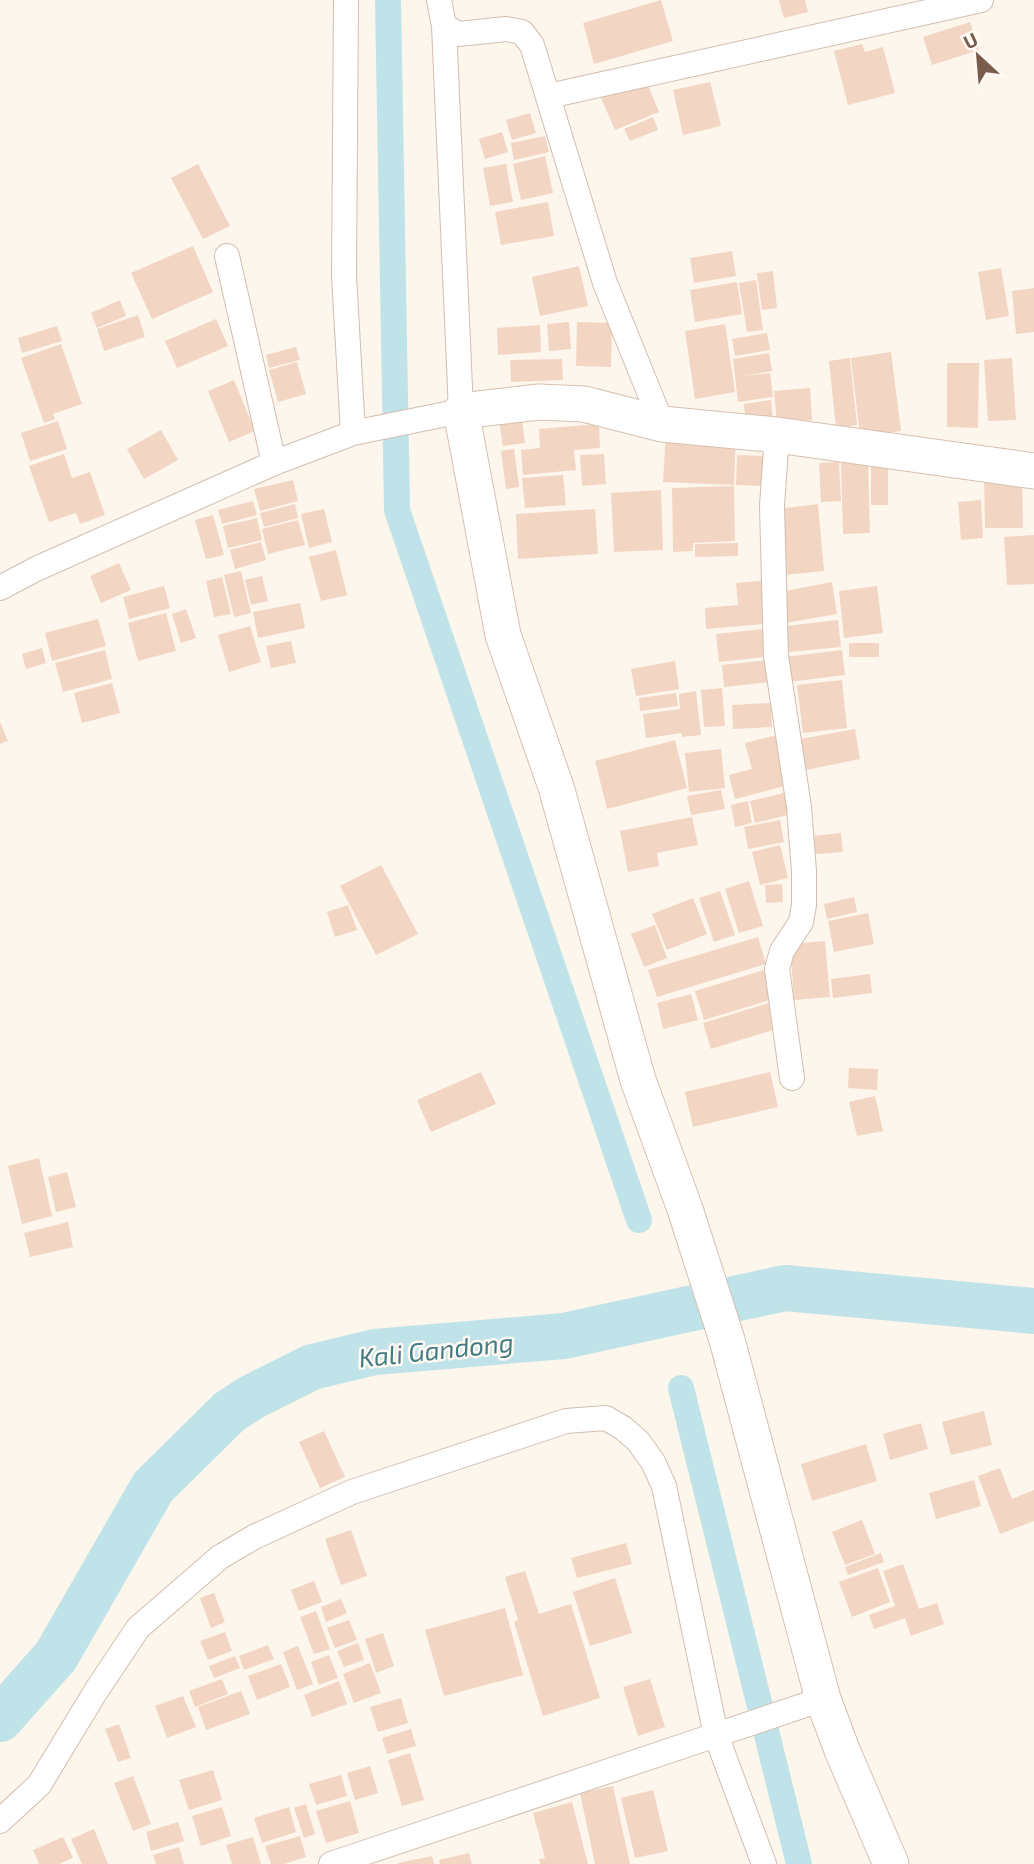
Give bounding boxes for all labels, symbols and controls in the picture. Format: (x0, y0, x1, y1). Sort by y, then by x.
north arrow (943, 21, 1013, 91)
text: U (959, 27, 981, 53)
water label: Kali Gandong (357, 1325, 515, 1373)

